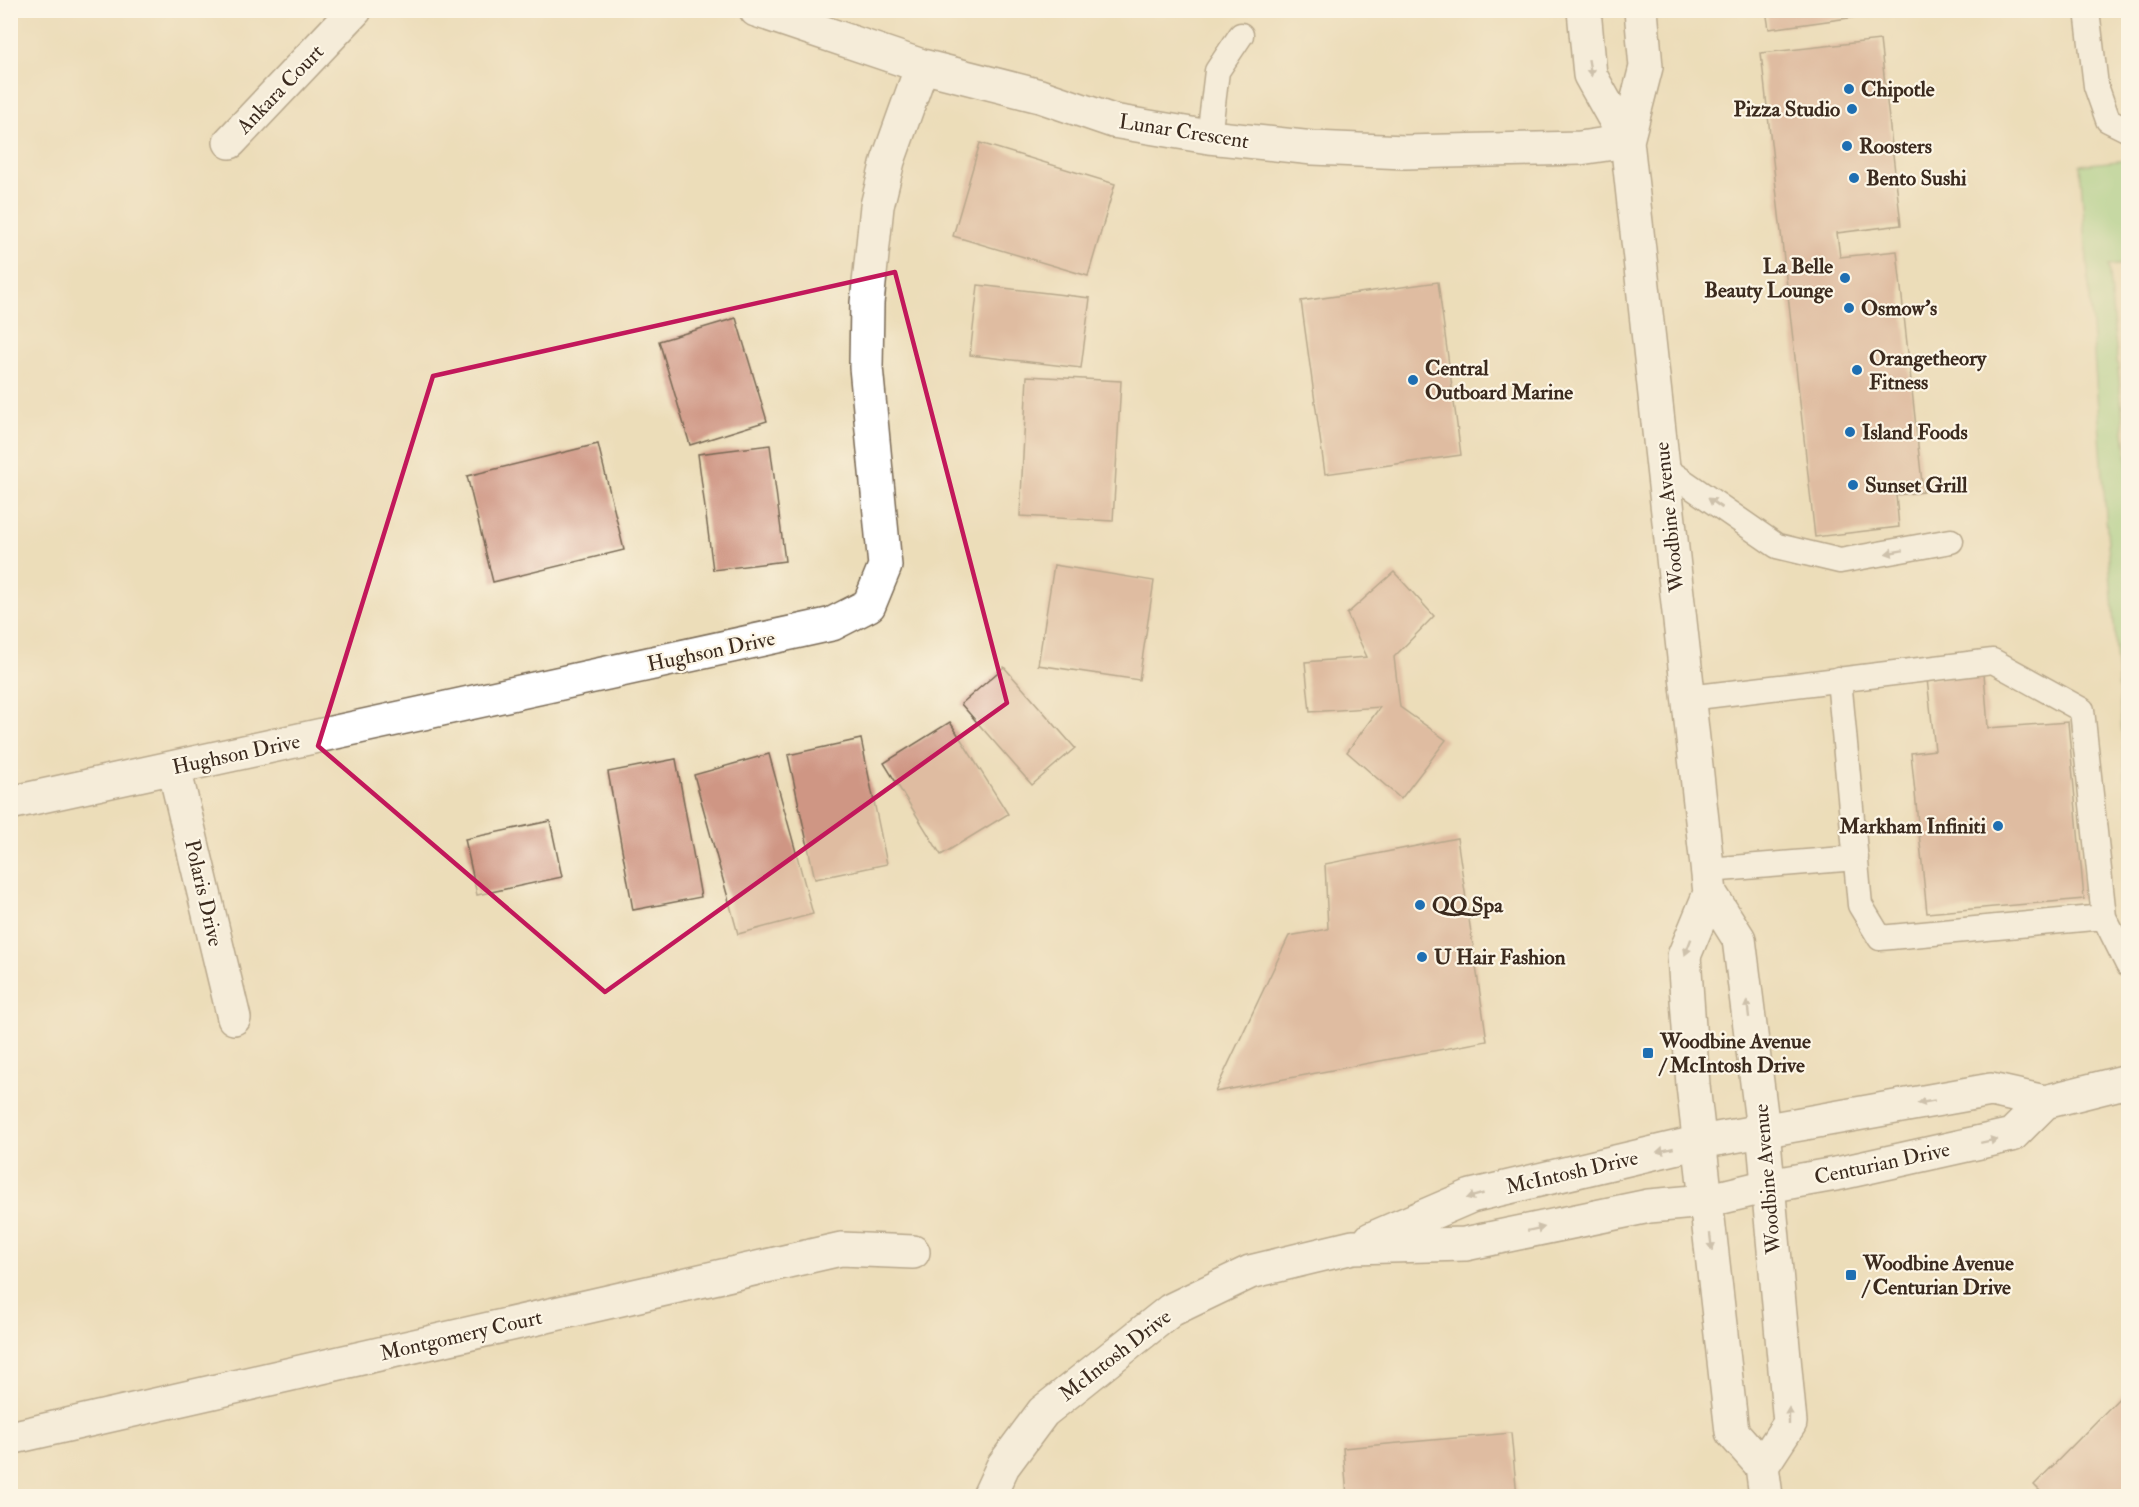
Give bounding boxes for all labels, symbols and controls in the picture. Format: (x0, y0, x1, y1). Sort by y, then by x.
street label: Ankara Court (230, 39, 330, 141)
one-way arrow (1586, 59, 1595, 78)
place label: Chipotle (1861, 76, 1935, 103)
marker: Chipotle (1842, 82, 1856, 96)
place label: Pizza Studio (1734, 96, 1840, 123)
marker: Pizza Studio (1845, 102, 1859, 116)
street label: Lunar Crescent (1117, 108, 1251, 155)
place label: Roosters (1859, 133, 1932, 160)
marker: Roosters (1840, 139, 1854, 153)
place label: Bento Sushi (1866, 165, 1967, 192)
marker: Bento Sushi (1847, 171, 1861, 185)
place label: La Belle Beauty Lounge (1704, 253, 1833, 304)
marker: La Belle Beauty Lounge (1838, 271, 1852, 285)
place label: Osmow's (1861, 295, 1937, 322)
marker: Osmow's (1842, 301, 1856, 315)
place label: Orangetheory Fitness (1869, 345, 1987, 396)
place label: Central Outboard Marine (1425, 355, 1573, 406)
marker: Orangetheory Fitness (1850, 363, 1864, 377)
marker: Central Outboard Marine (1406, 373, 1420, 387)
place label: Island Foods (1862, 419, 1968, 446)
marker: Island Foods (1843, 425, 1857, 439)
street label: Woodbine Avenue (1648, 440, 1691, 594)
place label: Sunset Grill (1865, 472, 1968, 499)
marker: Sunset Grill (1846, 478, 1860, 492)
one-way arrow (1707, 497, 1723, 509)
one-way arrow (1884, 547, 1903, 556)
street label: Hughson Drive (645, 625, 778, 678)
street label: Hughson Drive (170, 728, 303, 781)
place label: Markham Infiniti (1839, 813, 1986, 840)
marker: Markham Infiniti (1991, 819, 2005, 833)
street label: Polaris Drive (178, 837, 229, 949)
place label: QQ Spa (1432, 892, 1504, 919)
marker: QQ Spa (1413, 898, 1427, 912)
one-way arrow (1683, 938, 1692, 956)
place label: U Hair Fashion (1434, 944, 1566, 971)
marker: U Hair Fashion (1415, 950, 1429, 964)
one-way arrow (1744, 1000, 1753, 1019)
place label: Woodbine Avenue / McIntosh Drive (1658, 1028, 1811, 1079)
marker: Woodbine Avenue / McIntosh Drive (1641, 1046, 1655, 1060)
one-way arrow (1916, 1098, 1935, 1107)
street label: Woodbine Avenue (1747, 1103, 1788, 1256)
one-way arrow (1980, 1135, 1998, 1145)
street label: Centurian Drive (1812, 1136, 1953, 1191)
street label: McIntosh Drive (1503, 1144, 1641, 1201)
one-way arrow (1655, 1146, 1674, 1155)
one-way arrow (1466, 1192, 1484, 1201)
one-way arrow (1526, 1224, 1545, 1233)
one-way arrow (1706, 1233, 1716, 1252)
place label: Woodbine Avenue / Centurian Drive (1861, 1250, 2014, 1301)
marker: Woodbine Avenue / Centurian Drive (1844, 1268, 1858, 1282)
street label: McIntosh Drive (1054, 1303, 1177, 1408)
street label: Montgomery Court (377, 1304, 545, 1367)
one-way arrow (1784, 1406, 1794, 1425)

